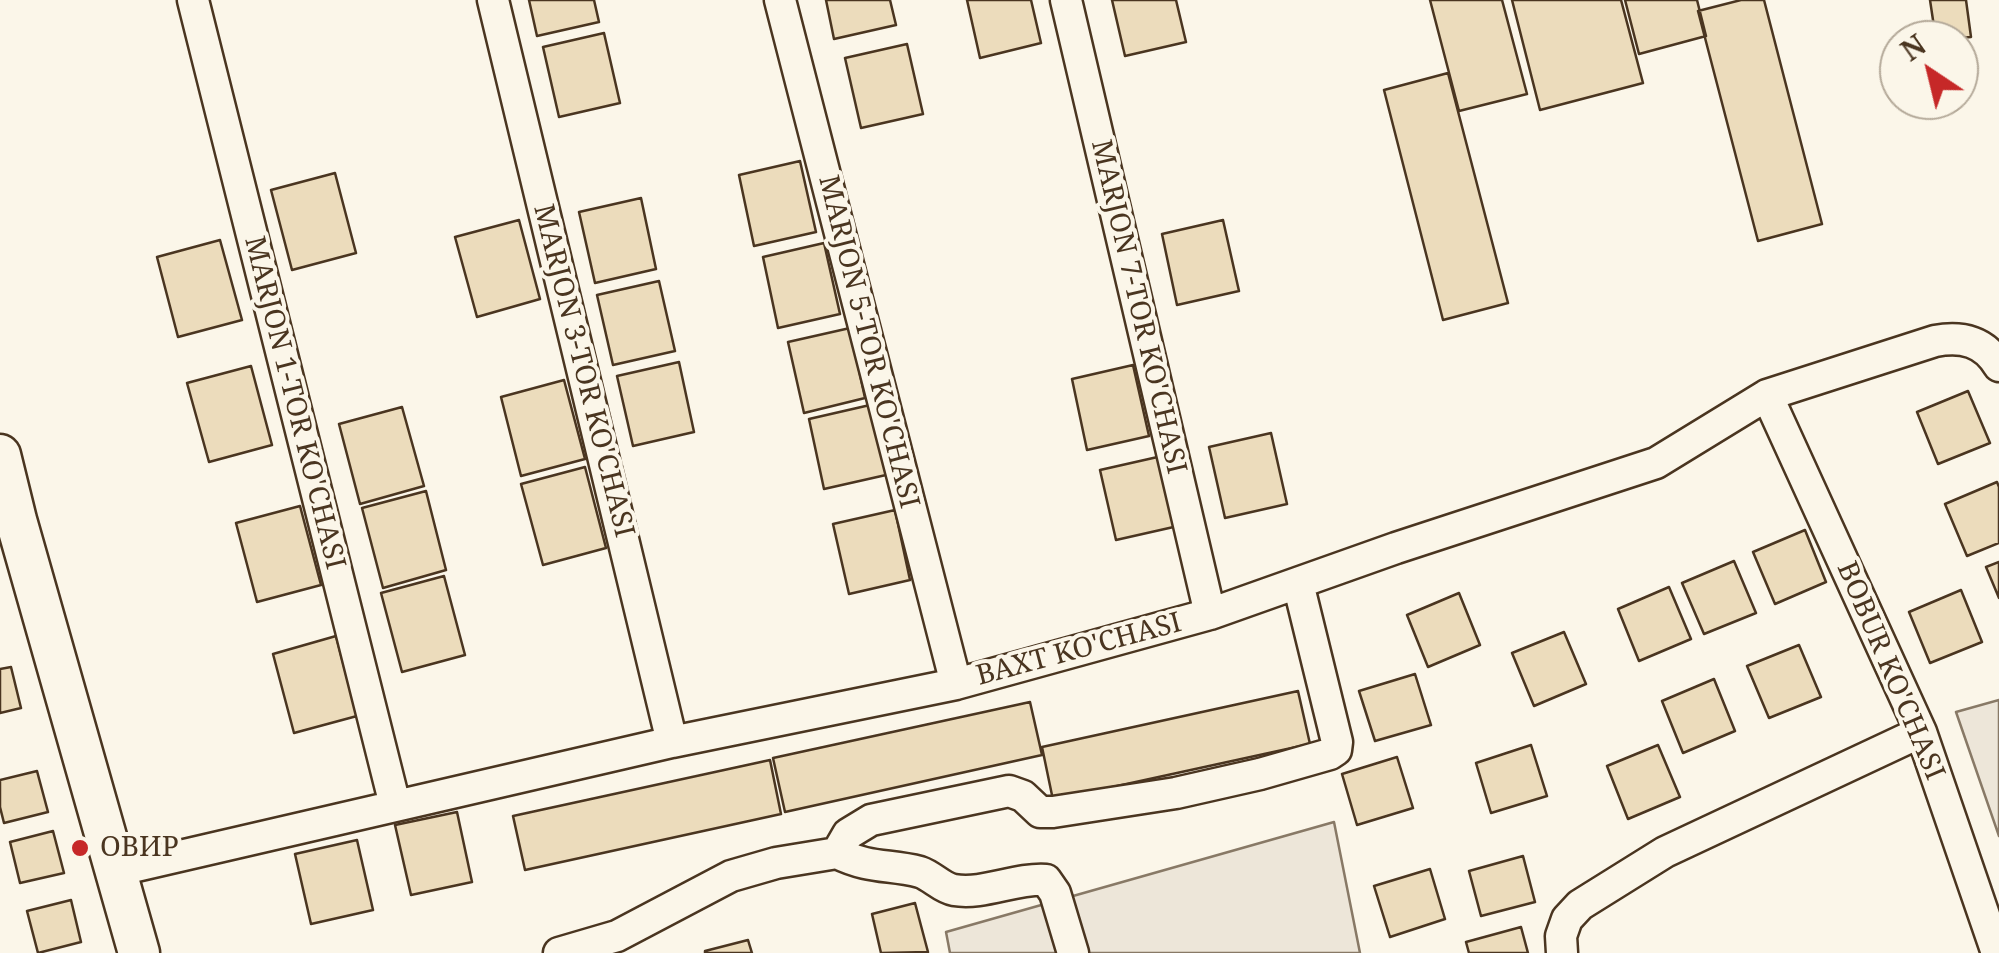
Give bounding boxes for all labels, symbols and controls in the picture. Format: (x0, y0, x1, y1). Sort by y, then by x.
north arrow (1879, 20, 1979, 120)
text: N (1893, 25, 1933, 69)
street label: MARJON 7-TOR KO'CHASI (1083, 137, 1193, 477)
street label: MARJON 5-TOR KO'CHASI (810, 172, 926, 512)
street label: MARJON 3-TOR KO'CHASI (525, 201, 641, 541)
street label: MARJON 1-TOR KO'CHASI (236, 233, 352, 573)
street label: BOBUR KO'CHASI (1829, 557, 1951, 785)
street label: BAXT KO'CHASI (973, 606, 1185, 694)
place label: ОВИР (100, 831, 179, 865)
marker: ОВИР (69, 837, 91, 859)

